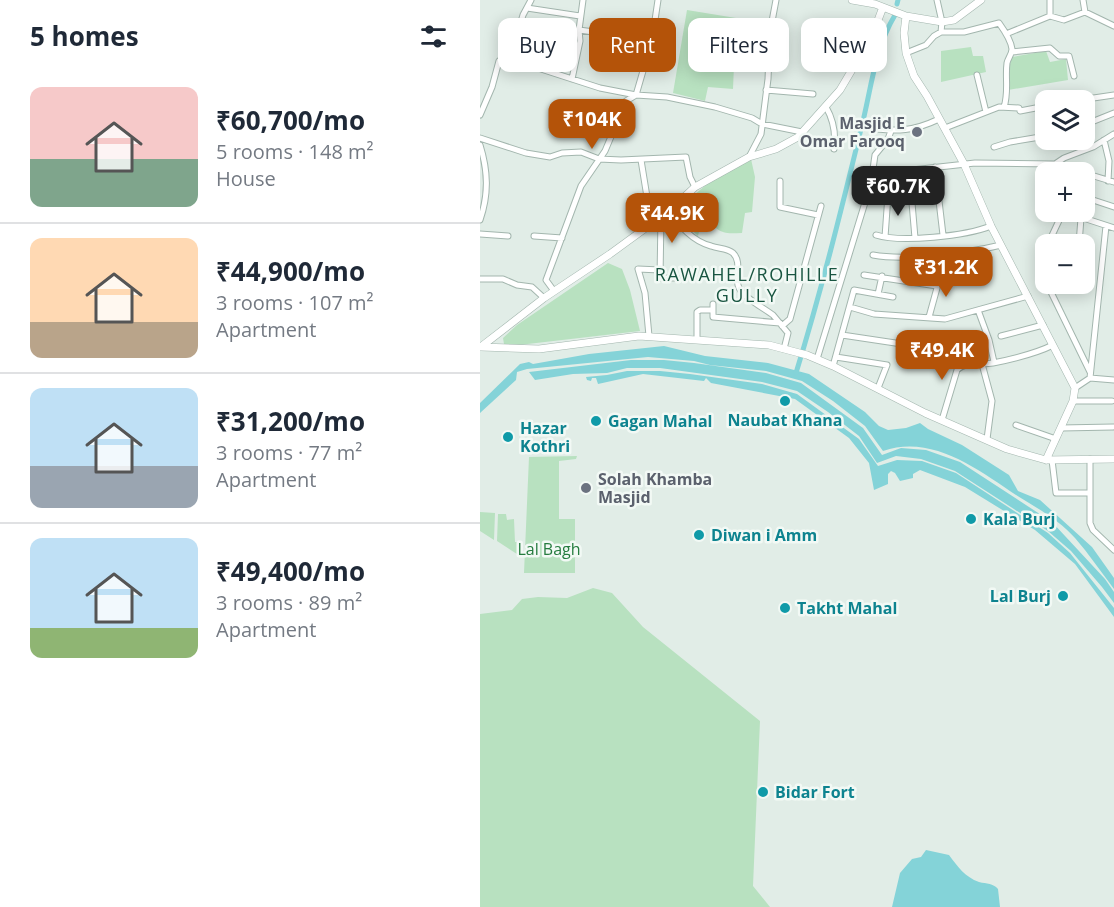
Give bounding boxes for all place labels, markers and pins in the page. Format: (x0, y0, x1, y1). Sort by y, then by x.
pin: ₹104K (550, 99, 634, 150)
place label: Masjid E Omar Farooq (800, 112, 905, 152)
marker: Masjid E Omar Farooq (910, 125, 924, 139)
pin: ₹60.7K (849, 166, 947, 217)
pin: ₹44.9K (623, 193, 721, 244)
pin: ₹31.2K (897, 247, 995, 298)
pin: ₹49.4K (893, 330, 991, 381)
marker: Naubat Khana (778, 394, 792, 408)
place label: Naubat Khana (727, 409, 843, 431)
place label: Gagan Mahal (608, 410, 712, 432)
marker: Gagan Mahal (589, 414, 603, 428)
place label: Hazar Kothri (520, 417, 570, 457)
marker: Hazar Kothri (501, 430, 515, 444)
place label: Solah Khamba Masjid (598, 468, 712, 508)
marker: Solah Khamba Masjid (579, 481, 593, 495)
place label: Kala Burj (983, 508, 1055, 530)
marker: Kala Burj (964, 512, 978, 526)
place label: Diwan i Amm (711, 524, 817, 546)
marker: Diwan i Amm (692, 528, 706, 542)
place label: Lal Burj (990, 585, 1051, 607)
marker: Lal Burj (1056, 589, 1070, 603)
place label: Takht Mahal (797, 597, 897, 619)
marker: Takht Mahal (778, 601, 792, 615)
place label: Bidar Fort (775, 781, 855, 803)
marker: Bidar Fort (756, 785, 770, 799)

